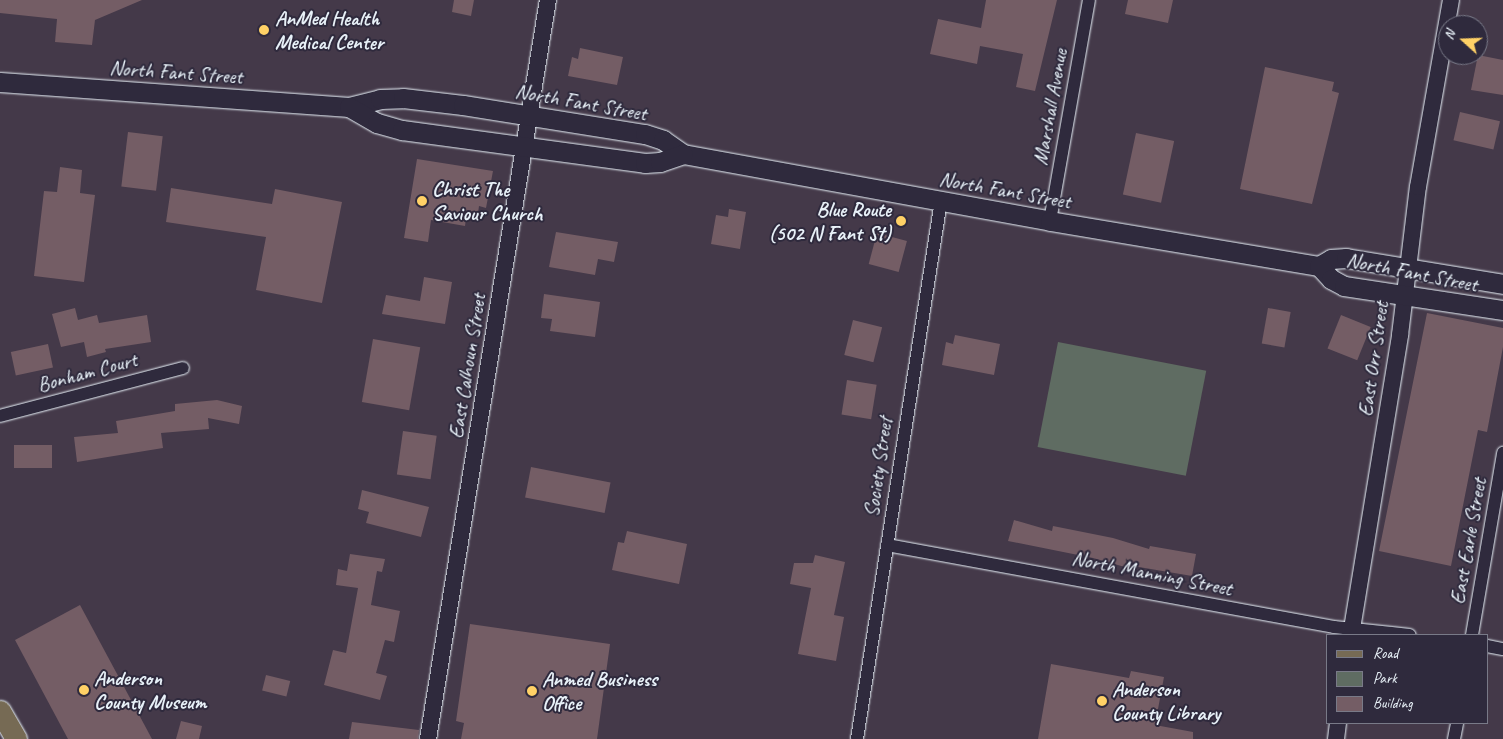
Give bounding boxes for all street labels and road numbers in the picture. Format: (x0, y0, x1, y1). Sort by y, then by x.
street label: Marshall Avenue (1027, 47, 1073, 167)
street label: North Fant Street (108, 55, 244, 89)
street label: North Fant Street (513, 78, 649, 126)
street label: North Fant Street (937, 166, 1073, 214)
street label: North Fant Street (1344, 247, 1480, 297)
street label: East Calhoun Street (443, 291, 491, 441)
street label: East Orr Street (1352, 300, 1394, 418)
street label: Bonham Court (34, 347, 140, 397)
street label: Society Street (859, 415, 897, 519)
street label: East Earle Street (1444, 476, 1492, 606)
street label: North Manning Street (1069, 545, 1235, 601)

